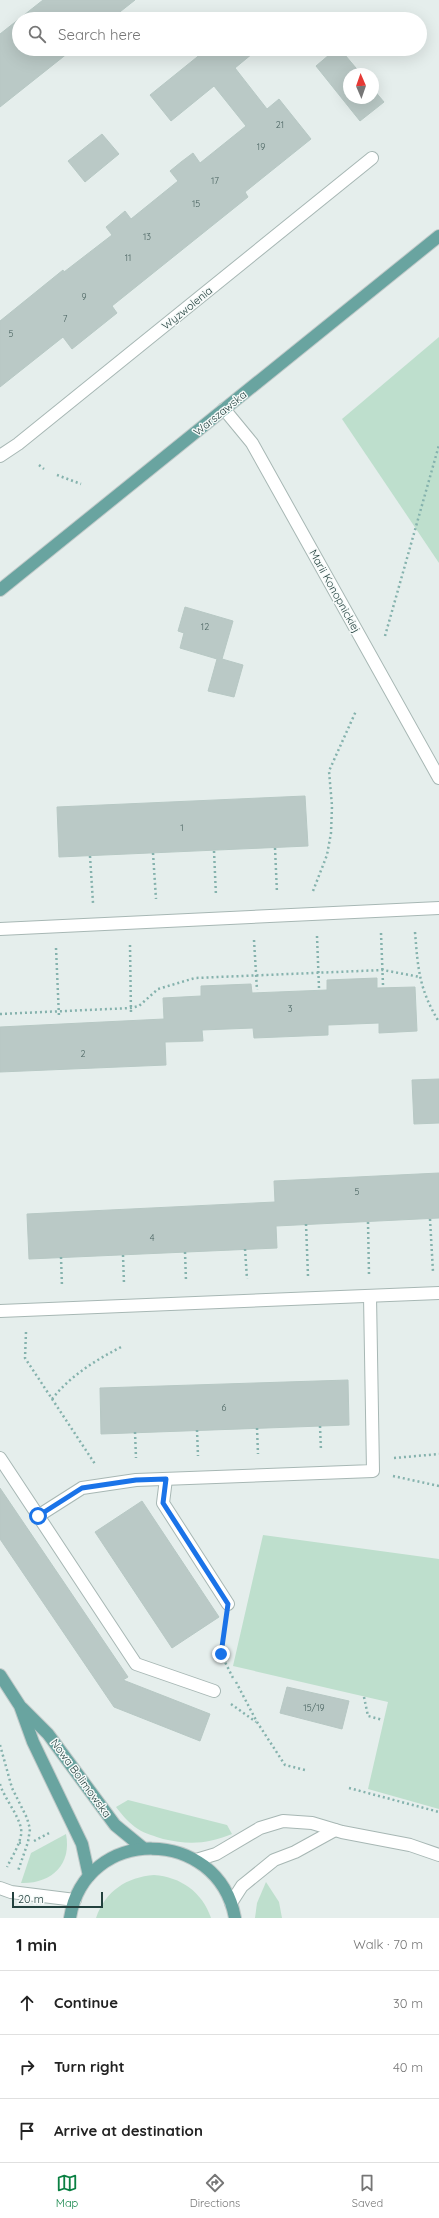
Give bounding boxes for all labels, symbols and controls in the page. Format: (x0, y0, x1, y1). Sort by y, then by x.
search box (12, 12, 427, 56)
icon: search (26, 23, 48, 45)
text: Search here (58, 25, 141, 44)
north arrow (343, 68, 379, 104)
house number: 21 (276, 119, 284, 130)
house number: 19 (257, 141, 265, 152)
house number: 17 (211, 175, 219, 186)
house number: 15 (192, 198, 200, 209)
house number: 13 (143, 231, 151, 242)
house number: 11 (125, 252, 131, 263)
street label: Wyzwolenia (159, 283, 215, 333)
house number: 9 (81, 291, 87, 302)
house number: 7 (63, 313, 68, 324)
house number: 5 (9, 328, 14, 339)
street label: Warszawska (191, 387, 249, 439)
street label: Marii Konopnickiej (306, 547, 364, 635)
house number: 12 (201, 621, 209, 632)
house number: 1 (180, 822, 184, 833)
house number: 3 (288, 1003, 293, 1014)
house number: 2 (81, 1048, 86, 1059)
house number: 5 (355, 1186, 360, 1197)
house number: 4 (150, 1232, 155, 1243)
house number: 6 (222, 1402, 227, 1413)
route start (29, 1507, 47, 1525)
route end (212, 1645, 230, 1663)
house number: 15/19 (303, 1702, 325, 1713)
street label: Nowa Bolimowska (48, 1736, 114, 1820)
scale bar (12, 1890, 103, 1909)
text: 20 m (18, 1892, 44, 1906)
text: 1 min (16, 1934, 57, 1955)
text: Walk · 70 m (353, 1936, 423, 1952)
icon: ahead (16, 1992, 38, 2014)
text: Continue (54, 1993, 118, 2012)
text: 30 m (393, 1995, 423, 2011)
icon: right (16, 2056, 38, 2078)
text: Turn right (54, 2057, 125, 2076)
text: 40 m (393, 2059, 423, 2075)
icon: arrive (16, 2120, 38, 2142)
text: Arrive at destination (54, 2121, 203, 2140)
tab: Map (56, 2172, 78, 2210)
tab: Directions (190, 2172, 240, 2210)
tab: Saved (352, 2172, 383, 2210)

